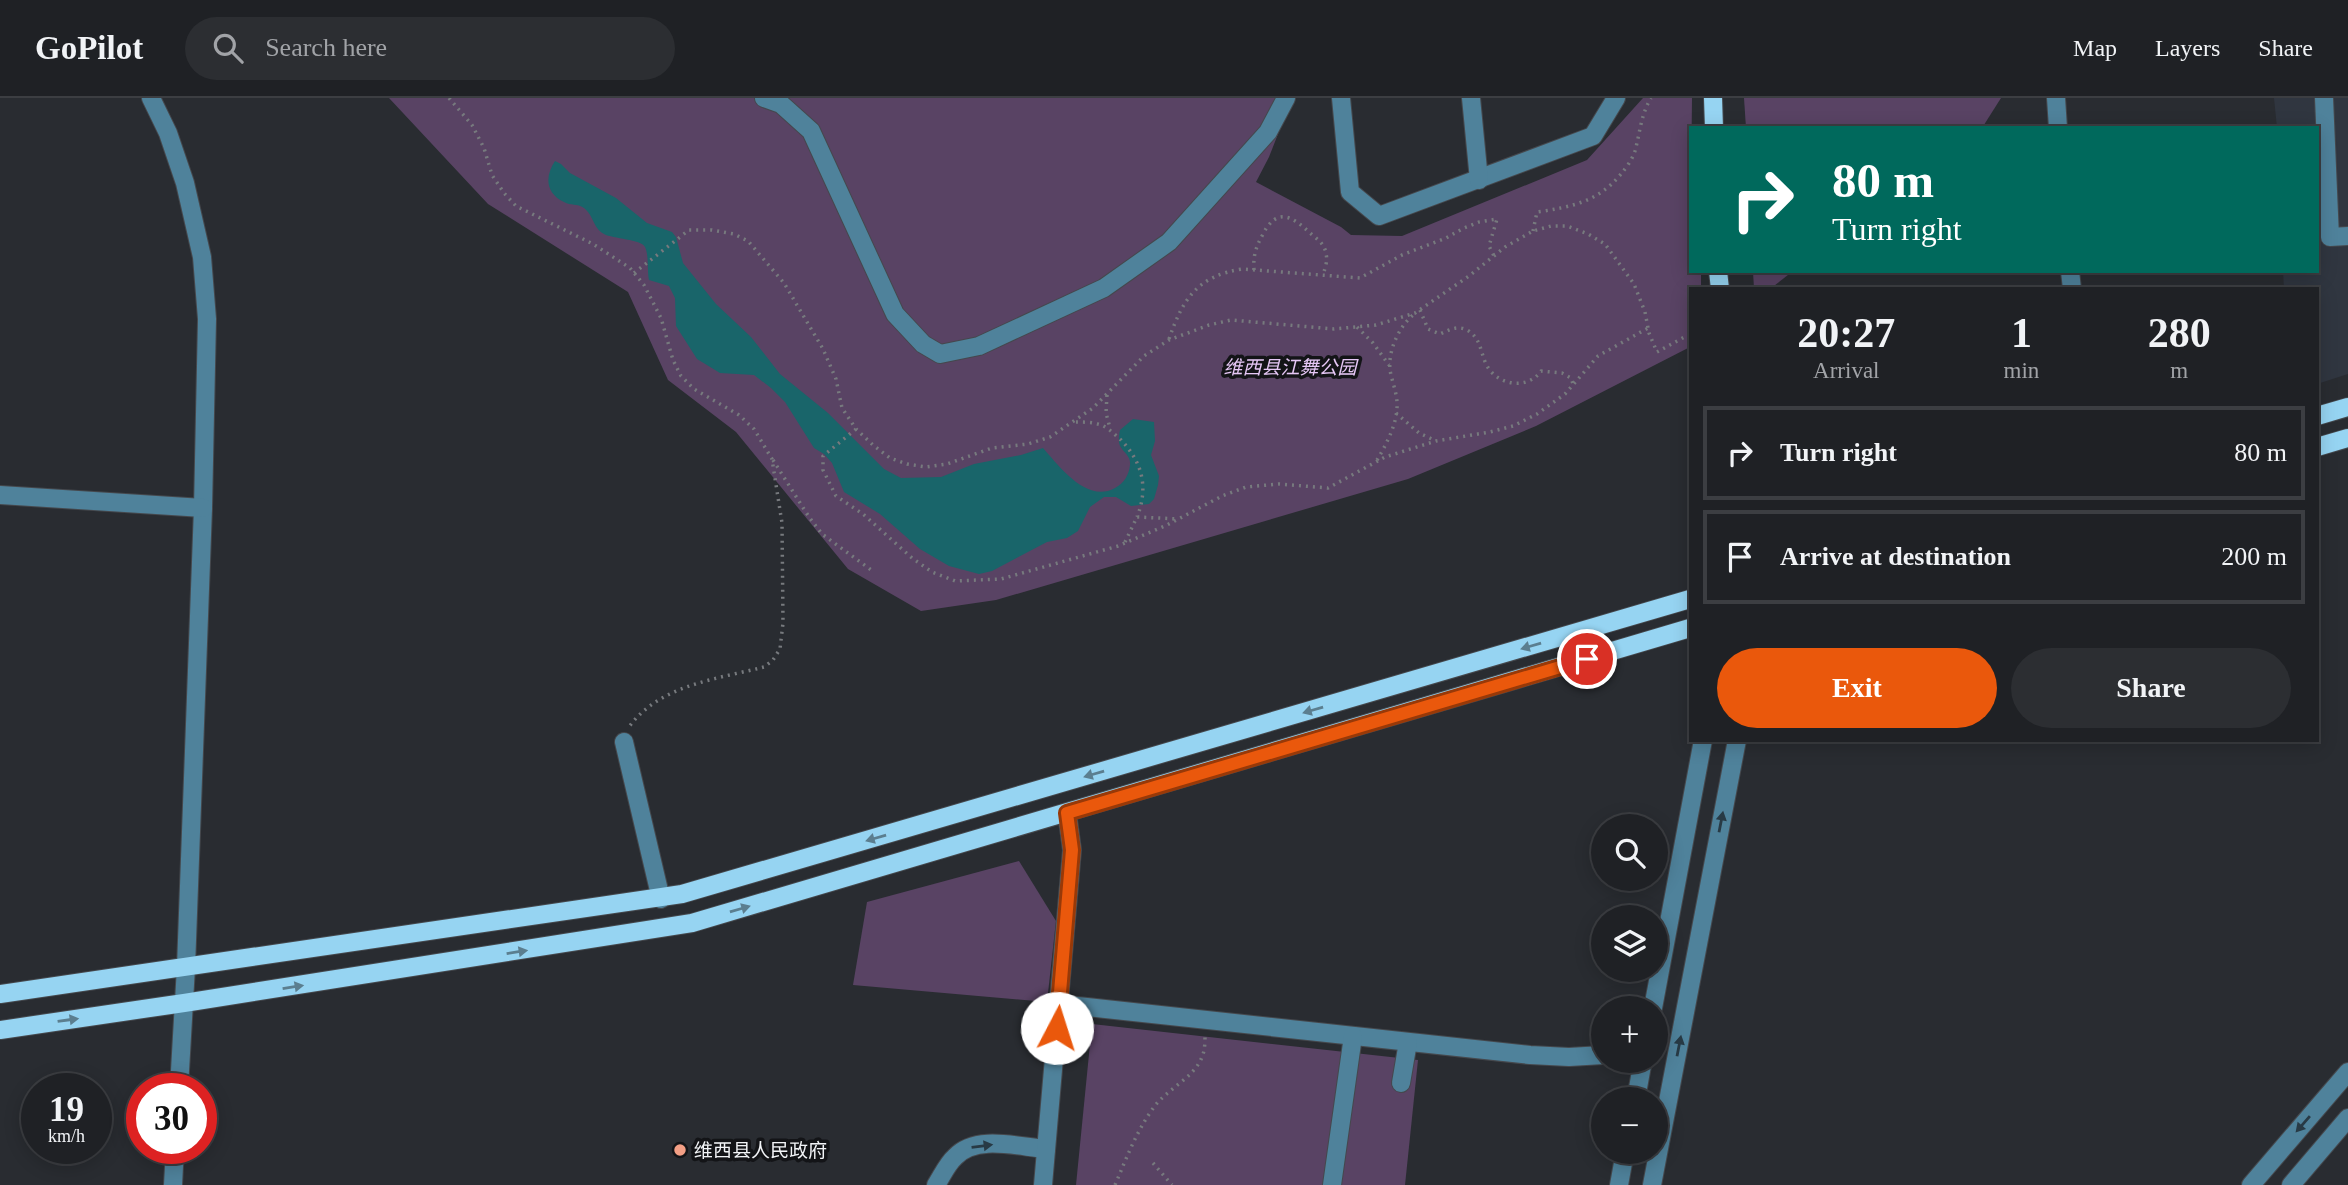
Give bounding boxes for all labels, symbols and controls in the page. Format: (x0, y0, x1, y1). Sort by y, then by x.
search box (185, 17, 675, 80)
icon: search (209, 29, 247, 67)
text: GoPilot (35, 30, 143, 66)
text: Search here (265, 33, 387, 62)
text: Map (2073, 35, 2117, 61)
text: Layers (2155, 35, 2220, 61)
text: Share (2258, 35, 2313, 61)
text: 80 m (1832, 153, 1934, 208)
icon: right (1717, 154, 1808, 245)
text: Turn right (1832, 211, 1962, 247)
text: 20:27 (1797, 310, 1895, 356)
text: 1 (2011, 310, 2032, 356)
text: 280 (2148, 310, 2211, 356)
park label: 维西县江舞公园 (1223, 357, 1359, 378)
text: Arrival (1813, 358, 1880, 383)
text: min (2004, 358, 2039, 383)
text: m (2170, 358, 2188, 383)
icon: right (1721, 434, 1759, 472)
text: Turn right (1780, 438, 1897, 467)
text: 80 m (2234, 438, 2287, 467)
icon: arrive (1721, 538, 1759, 576)
text: Arrive at destination (1780, 542, 2011, 571)
text: 200 m (2221, 542, 2287, 571)
pin (1557, 629, 1617, 689)
icon: arrive (1568, 640, 1606, 678)
one-way arrow (1520, 641, 1541, 651)
button: Exit (1717, 648, 1997, 728)
button: Share (2011, 648, 2291, 728)
one-way arrow (1302, 705, 1323, 715)
one-way arrow (1084, 769, 1105, 779)
one-way arrow (1716, 811, 1727, 833)
map controls (1591, 814, 1668, 1164)
button: search (1591, 814, 1668, 891)
one-way arrow (865, 833, 886, 843)
one-way arrow (730, 903, 751, 913)
button: layers (1591, 905, 1668, 982)
one-way arrow (506, 946, 528, 957)
one-way arrow (282, 981, 304, 992)
position arrow (1020, 991, 1094, 1065)
button: + (1591, 996, 1668, 1073)
one-way arrow (57, 1014, 79, 1025)
one-way arrow (1674, 1035, 1685, 1057)
speed limit sign: 30 (126, 1073, 217, 1164)
button: − (1591, 1087, 1668, 1164)
text: 19 (49, 1090, 84, 1129)
one-way arrow (2295, 1115, 2311, 1133)
text: km/h (48, 1126, 85, 1146)
place label: 维西县人民政府 (694, 1140, 827, 1161)
one-way arrow (971, 1140, 993, 1151)
marker: 维西县人民政府 (672, 1142, 688, 1158)

